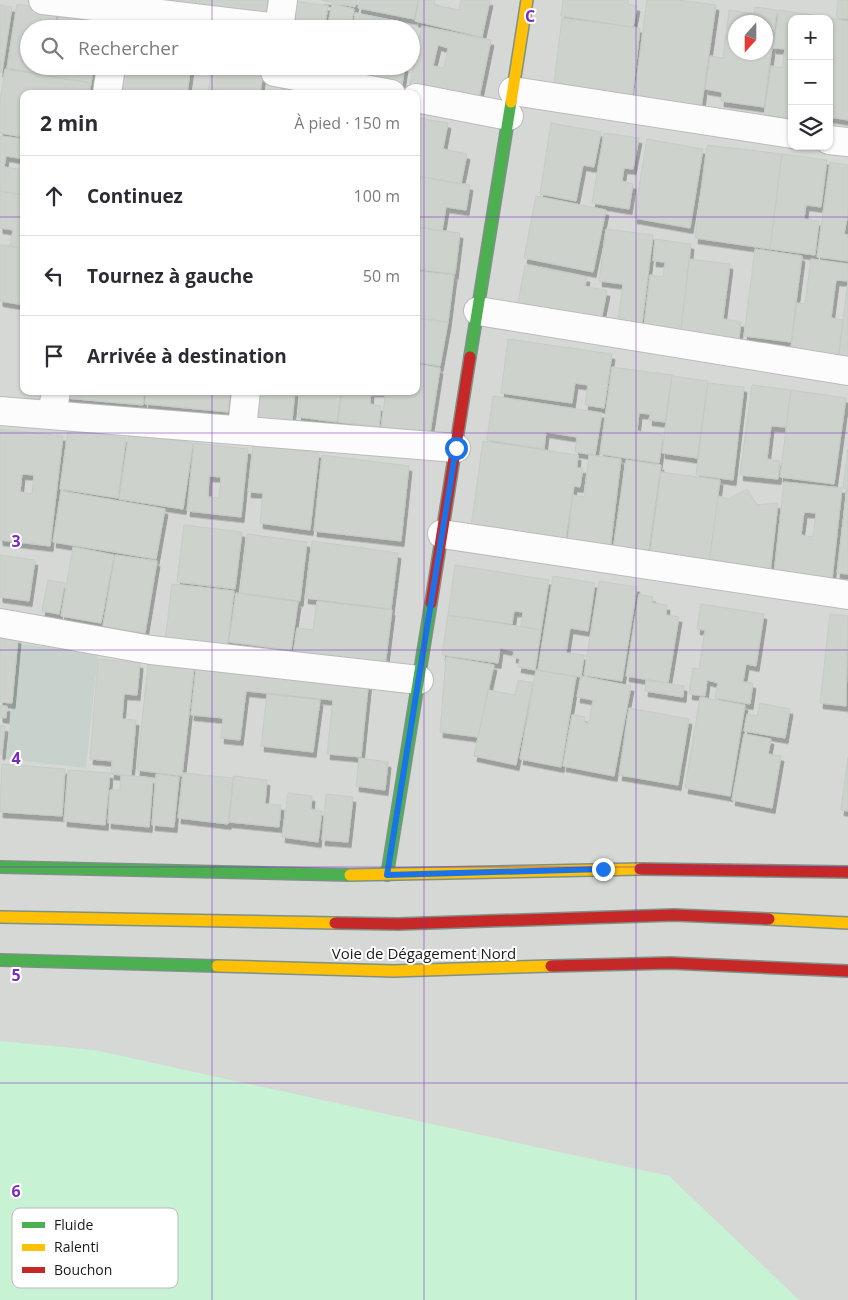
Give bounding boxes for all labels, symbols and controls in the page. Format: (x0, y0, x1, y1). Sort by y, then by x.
text: C (525, 5, 535, 27)
north arrow (728, 15, 773, 60)
map controls (788, 15, 833, 150)
button: + (788, 15, 833, 60)
search box (20, 20, 420, 75)
icon: search (38, 34, 66, 62)
text: Rechercher (78, 35, 179, 61)
button: − (788, 60, 833, 105)
button: layers (788, 105, 833, 150)
text: 2 min (40, 109, 98, 137)
text: À pied · 150 m (294, 112, 400, 134)
icon: ahead (40, 182, 68, 210)
text: Continuez (87, 183, 183, 209)
text: 100 m (354, 185, 400, 207)
icon: left (40, 262, 68, 290)
text: Tournez à gauche (87, 263, 253, 289)
text: 50 m (363, 265, 400, 287)
icon: arrive (40, 342, 68, 370)
text: Arrivée à destination (87, 343, 287, 369)
route start (445, 437, 468, 460)
text: 3 (11, 530, 21, 552)
text: 4 (11, 747, 21, 769)
route end (592, 858, 615, 881)
street label: Voie de Dégagement Nord (332, 943, 516, 963)
text: 5 (11, 964, 21, 986)
text: 6 (11, 1180, 21, 1202)
legend (12, 1208, 178, 1288)
text: Fluide (54, 1215, 93, 1234)
text: Ralenti (54, 1237, 99, 1256)
text: Bouchon (54, 1260, 112, 1279)

